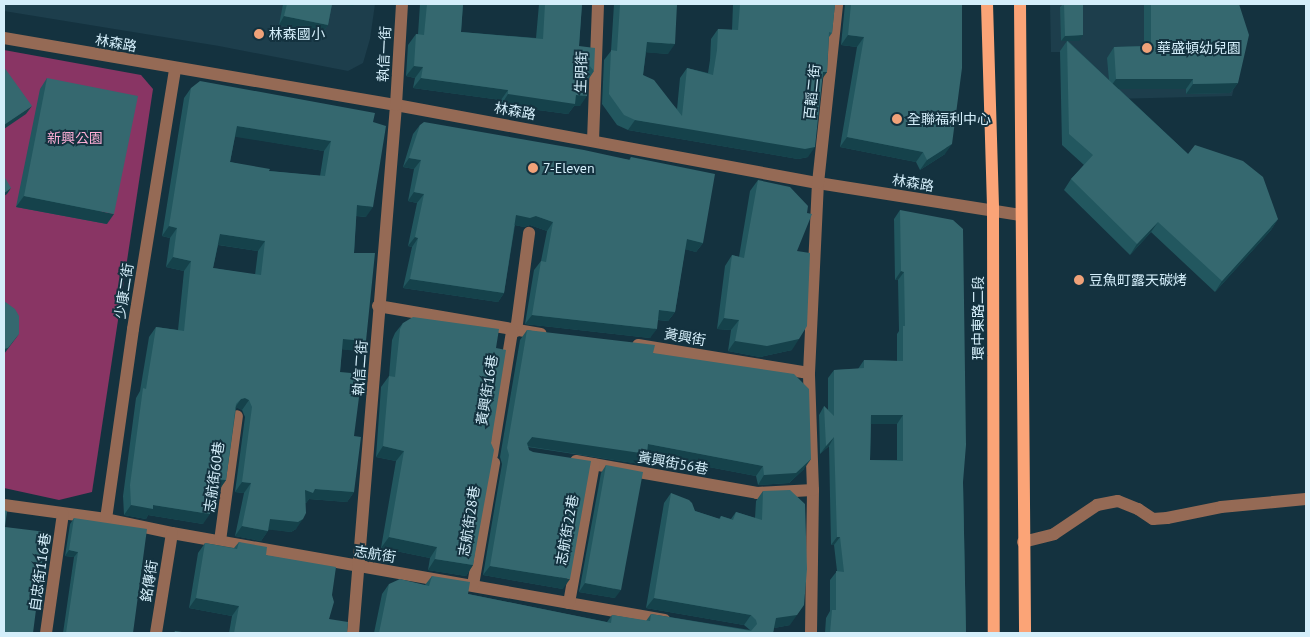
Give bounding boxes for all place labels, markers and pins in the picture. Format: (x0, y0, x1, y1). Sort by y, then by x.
place label: 林森國小 (269, 26, 325, 42)
marker: 林森國小 (253, 28, 265, 40)
place label: 華盛頓幼兒園 (1157, 40, 1241, 56)
marker: 華盛頓幼兒園 (1141, 42, 1153, 54)
place label: 全聯福利中心 (907, 111, 991, 127)
marker: 全聯福利中心 (891, 113, 903, 125)
place label: 7-Eleven (543, 160, 595, 176)
marker: 7-Eleven (527, 162, 539, 174)
place label: 豆魚町露天碳烤 (1089, 272, 1187, 288)
marker: 豆魚町露天碳烤 (1073, 274, 1085, 286)

